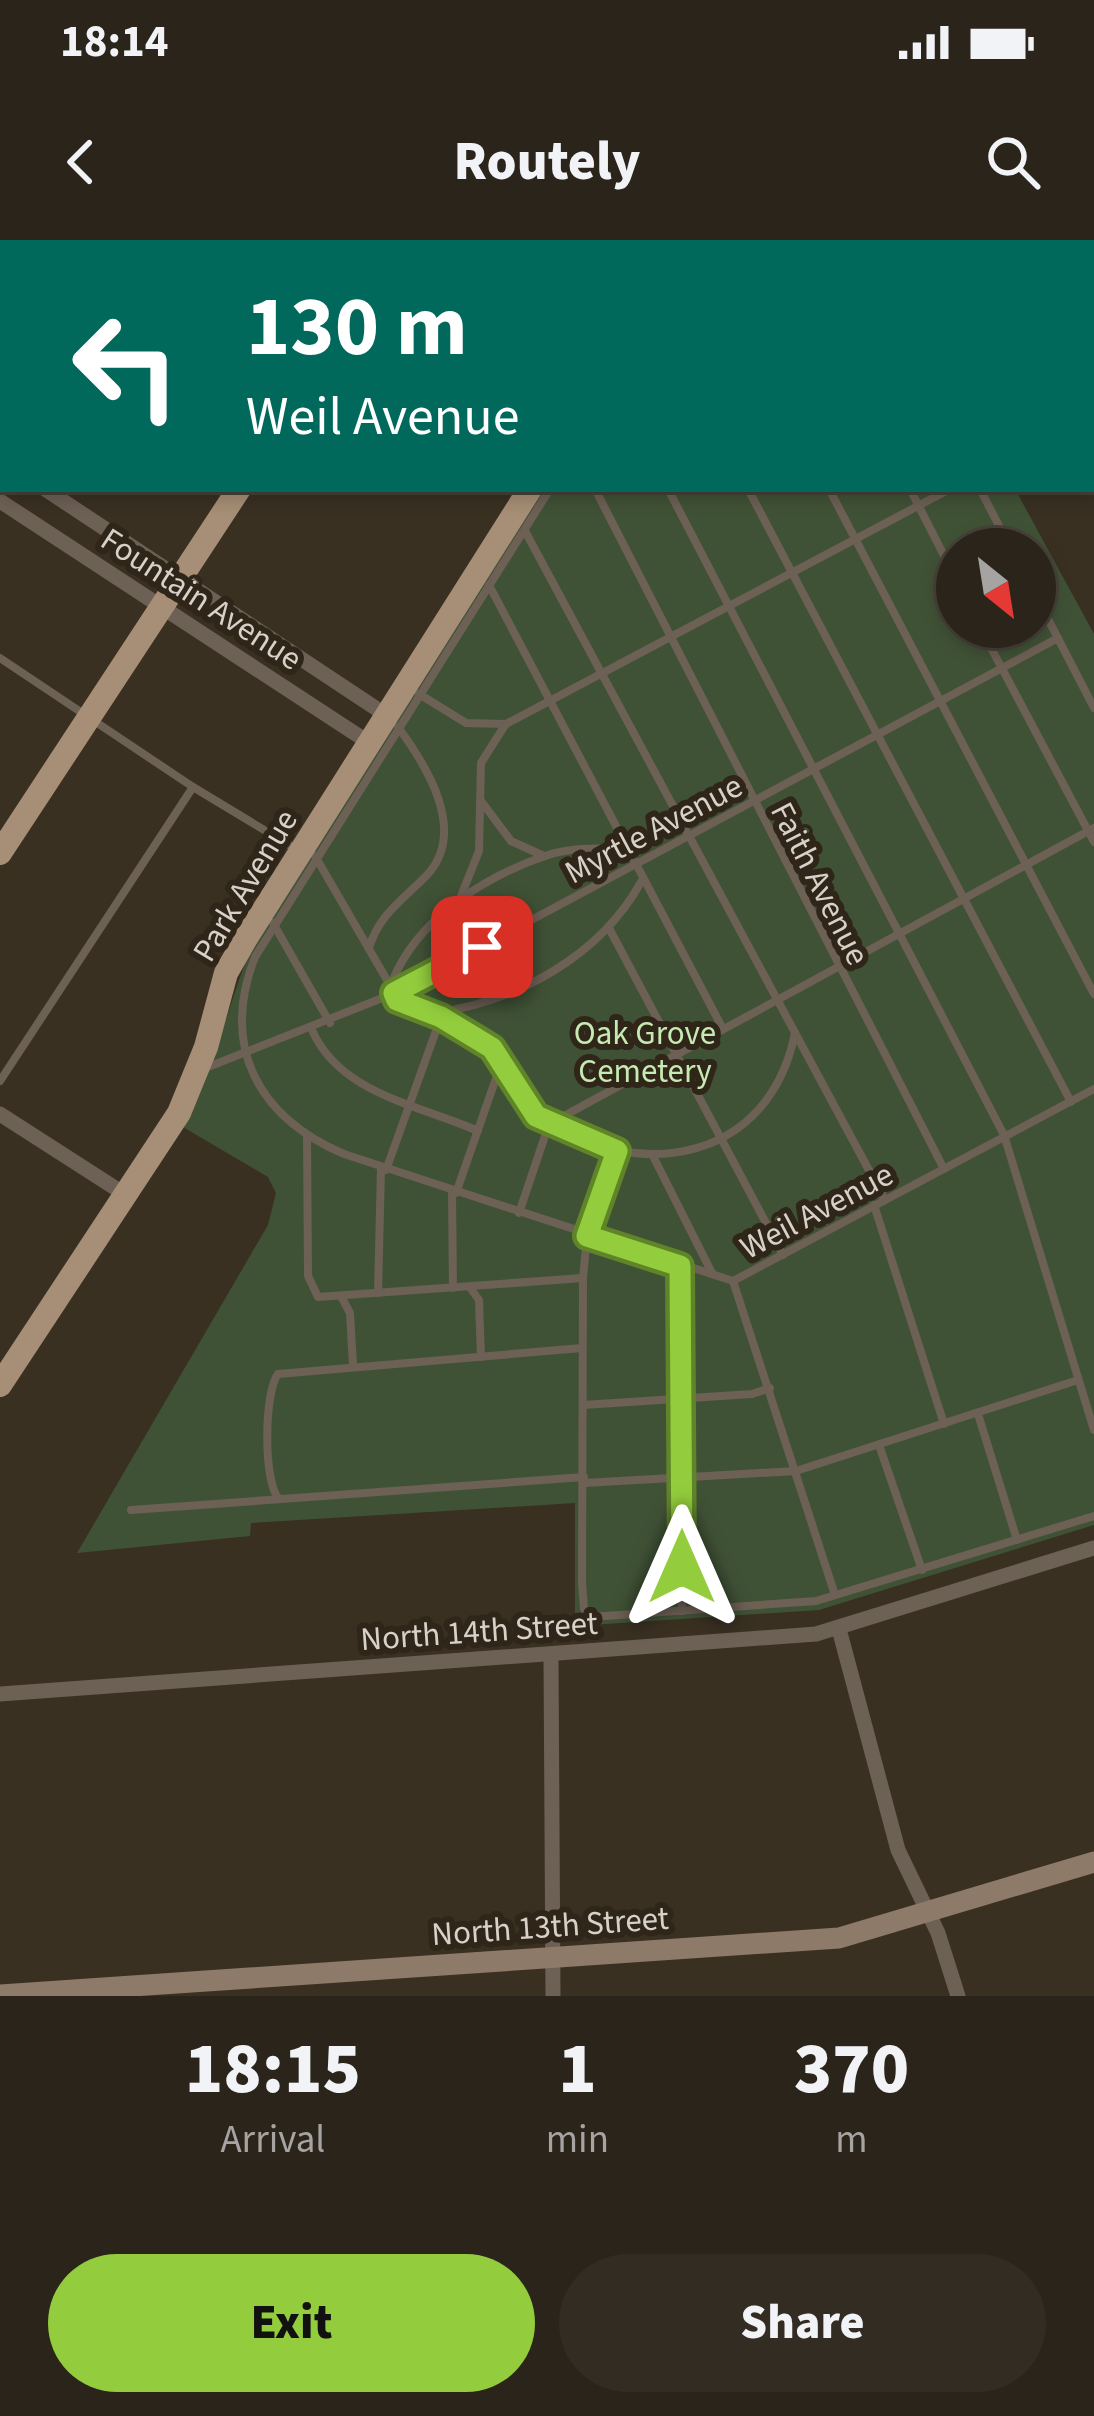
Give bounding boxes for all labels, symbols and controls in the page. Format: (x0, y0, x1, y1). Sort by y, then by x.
text: 18:14 (60, 10, 169, 74)
text: Routely (454, 124, 640, 201)
icon: back (48, 129, 114, 195)
icon: search (980, 129, 1046, 195)
text: 130 m (246, 268, 468, 388)
icon: left (48, 288, 204, 444)
text: Weil Avenue (246, 379, 520, 456)
street label: Fountain Avenue (91, 517, 311, 682)
north arrow (936, 528, 1056, 648)
map controls (936, 528, 1056, 648)
street label: Myrtle Avenue (557, 763, 751, 896)
street label: Faith Avenue (758, 794, 881, 973)
street label: Park Avenue (181, 801, 309, 971)
pin (431, 896, 533, 998)
icon: arrive (449, 914, 515, 980)
park label: Oak Grove Cemetery (574, 1010, 716, 1095)
street label: Weil Avenue (732, 1151, 902, 1271)
position arrow (619, 1504, 745, 1630)
street label: North 14th Street (359, 1600, 599, 1663)
street label: North 13th Street (430, 1895, 670, 1958)
text: 18:15 (185, 2018, 361, 2121)
text: 1 (558, 2018, 597, 2121)
text: 370 (794, 2018, 909, 2121)
text: Arrival (220, 2112, 325, 2168)
text: min (546, 2112, 609, 2168)
text: m (835, 2112, 868, 2168)
button: Exit (48, 2254, 535, 2392)
button: Share (559, 2254, 1046, 2392)

